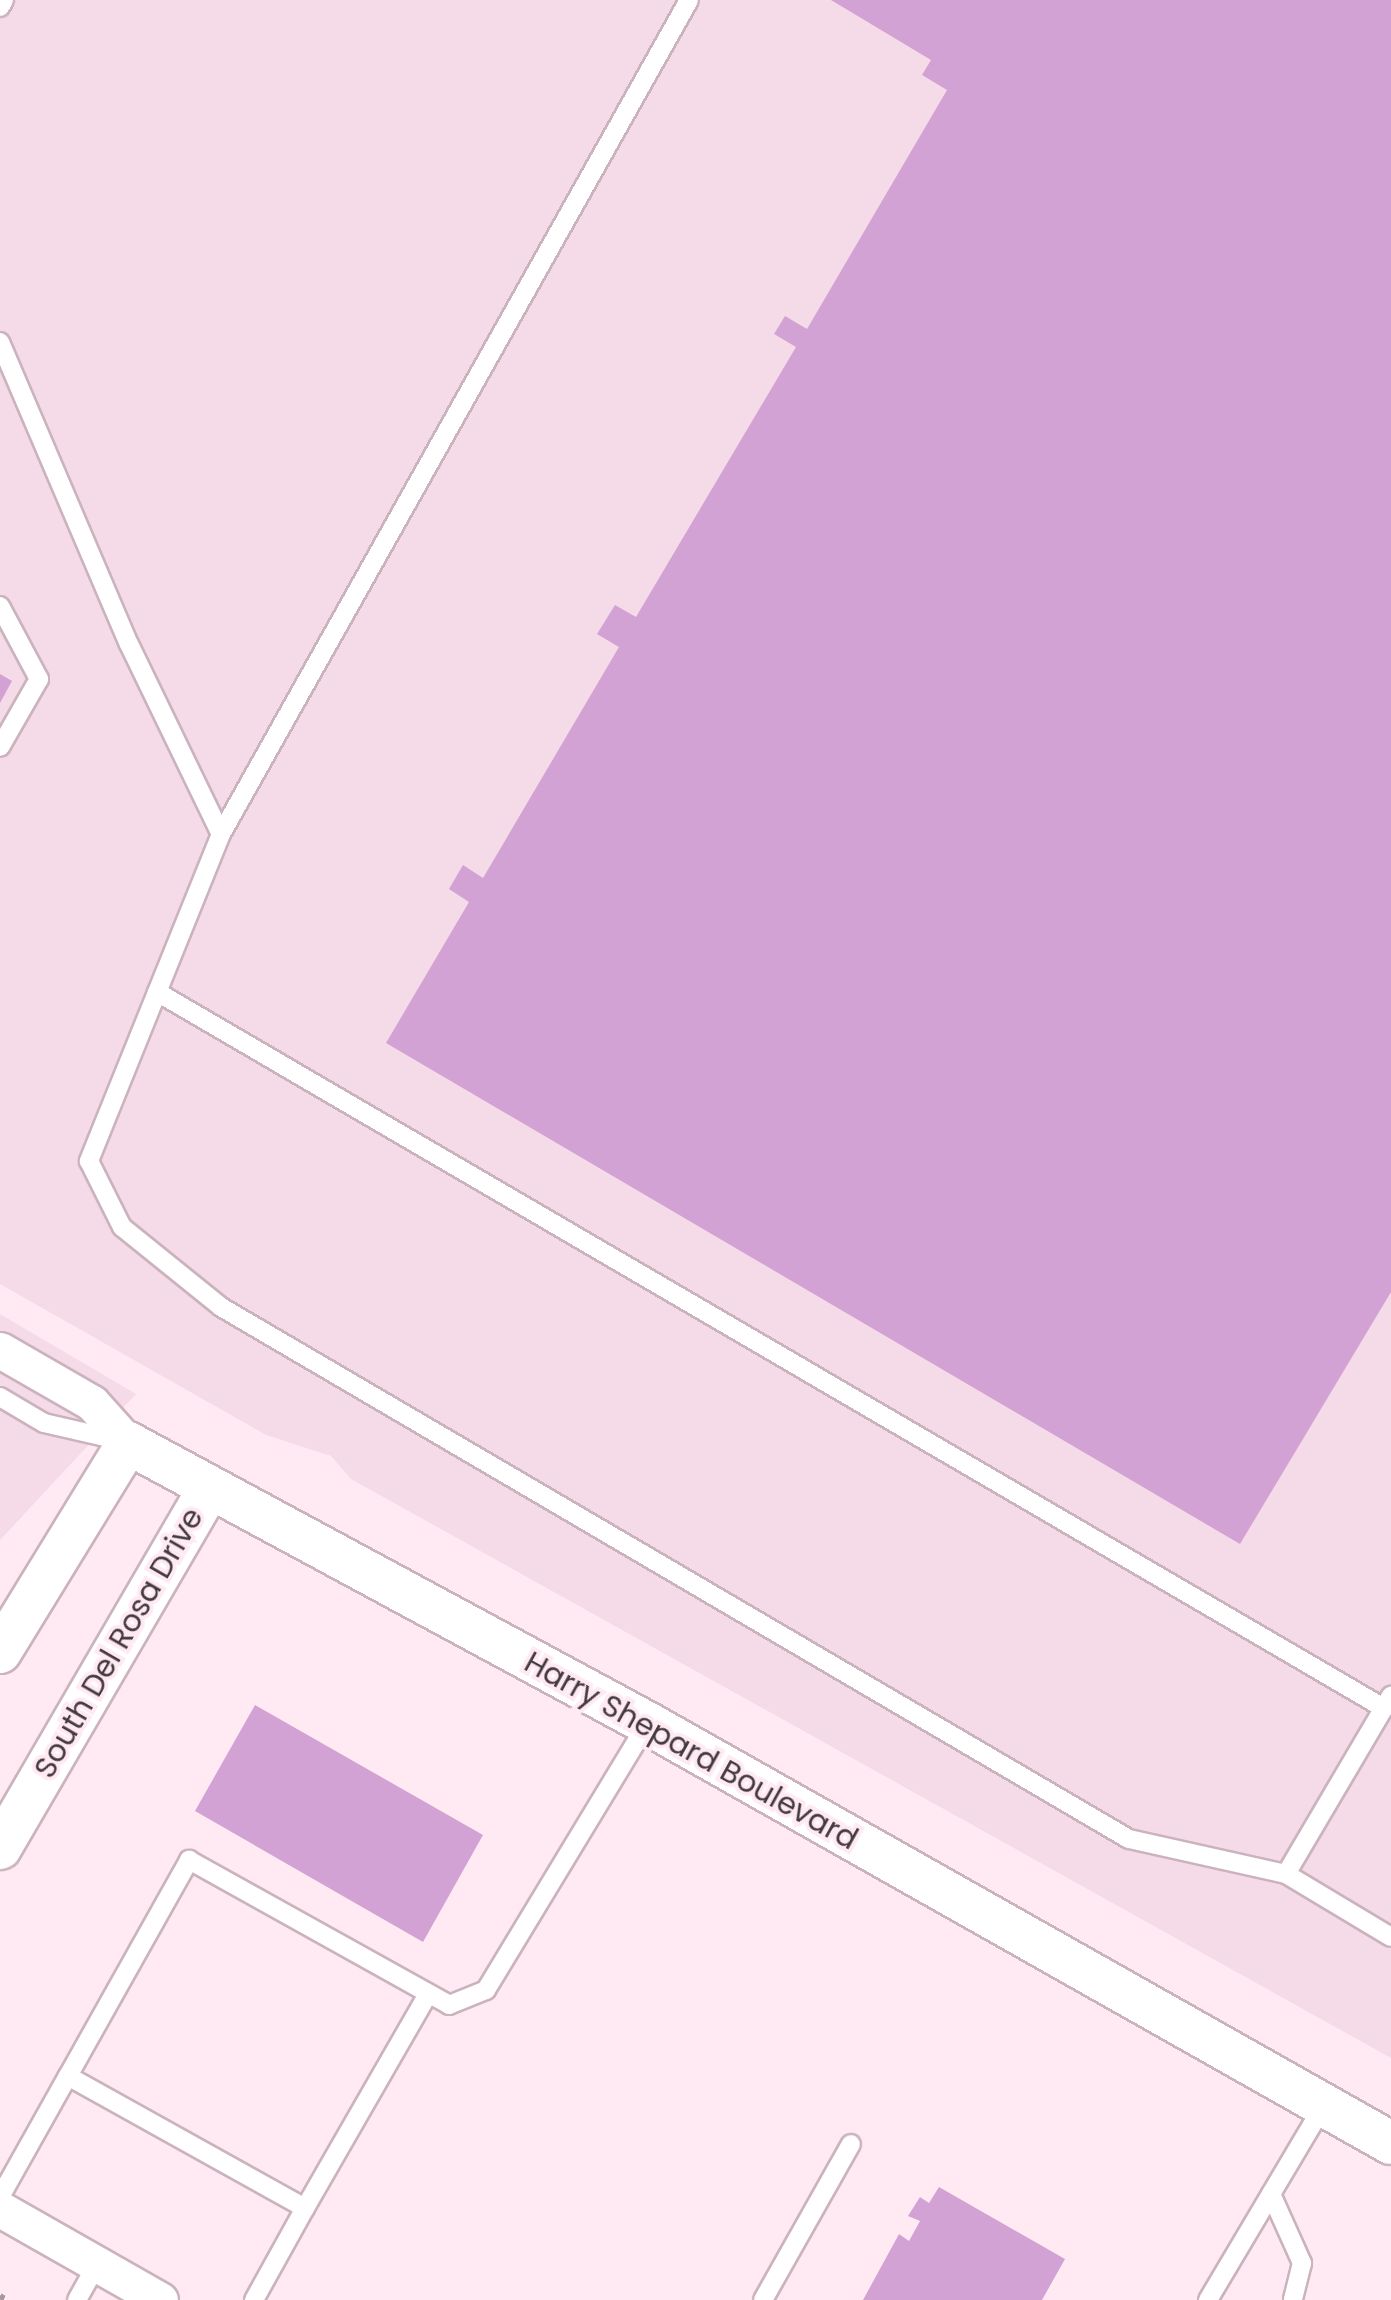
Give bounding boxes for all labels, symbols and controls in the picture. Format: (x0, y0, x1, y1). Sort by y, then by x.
street label: South Del Rosa Drive (27, 1502, 211, 1784)
street label: Harry Shepard Boulevard (518, 1644, 864, 1858)

